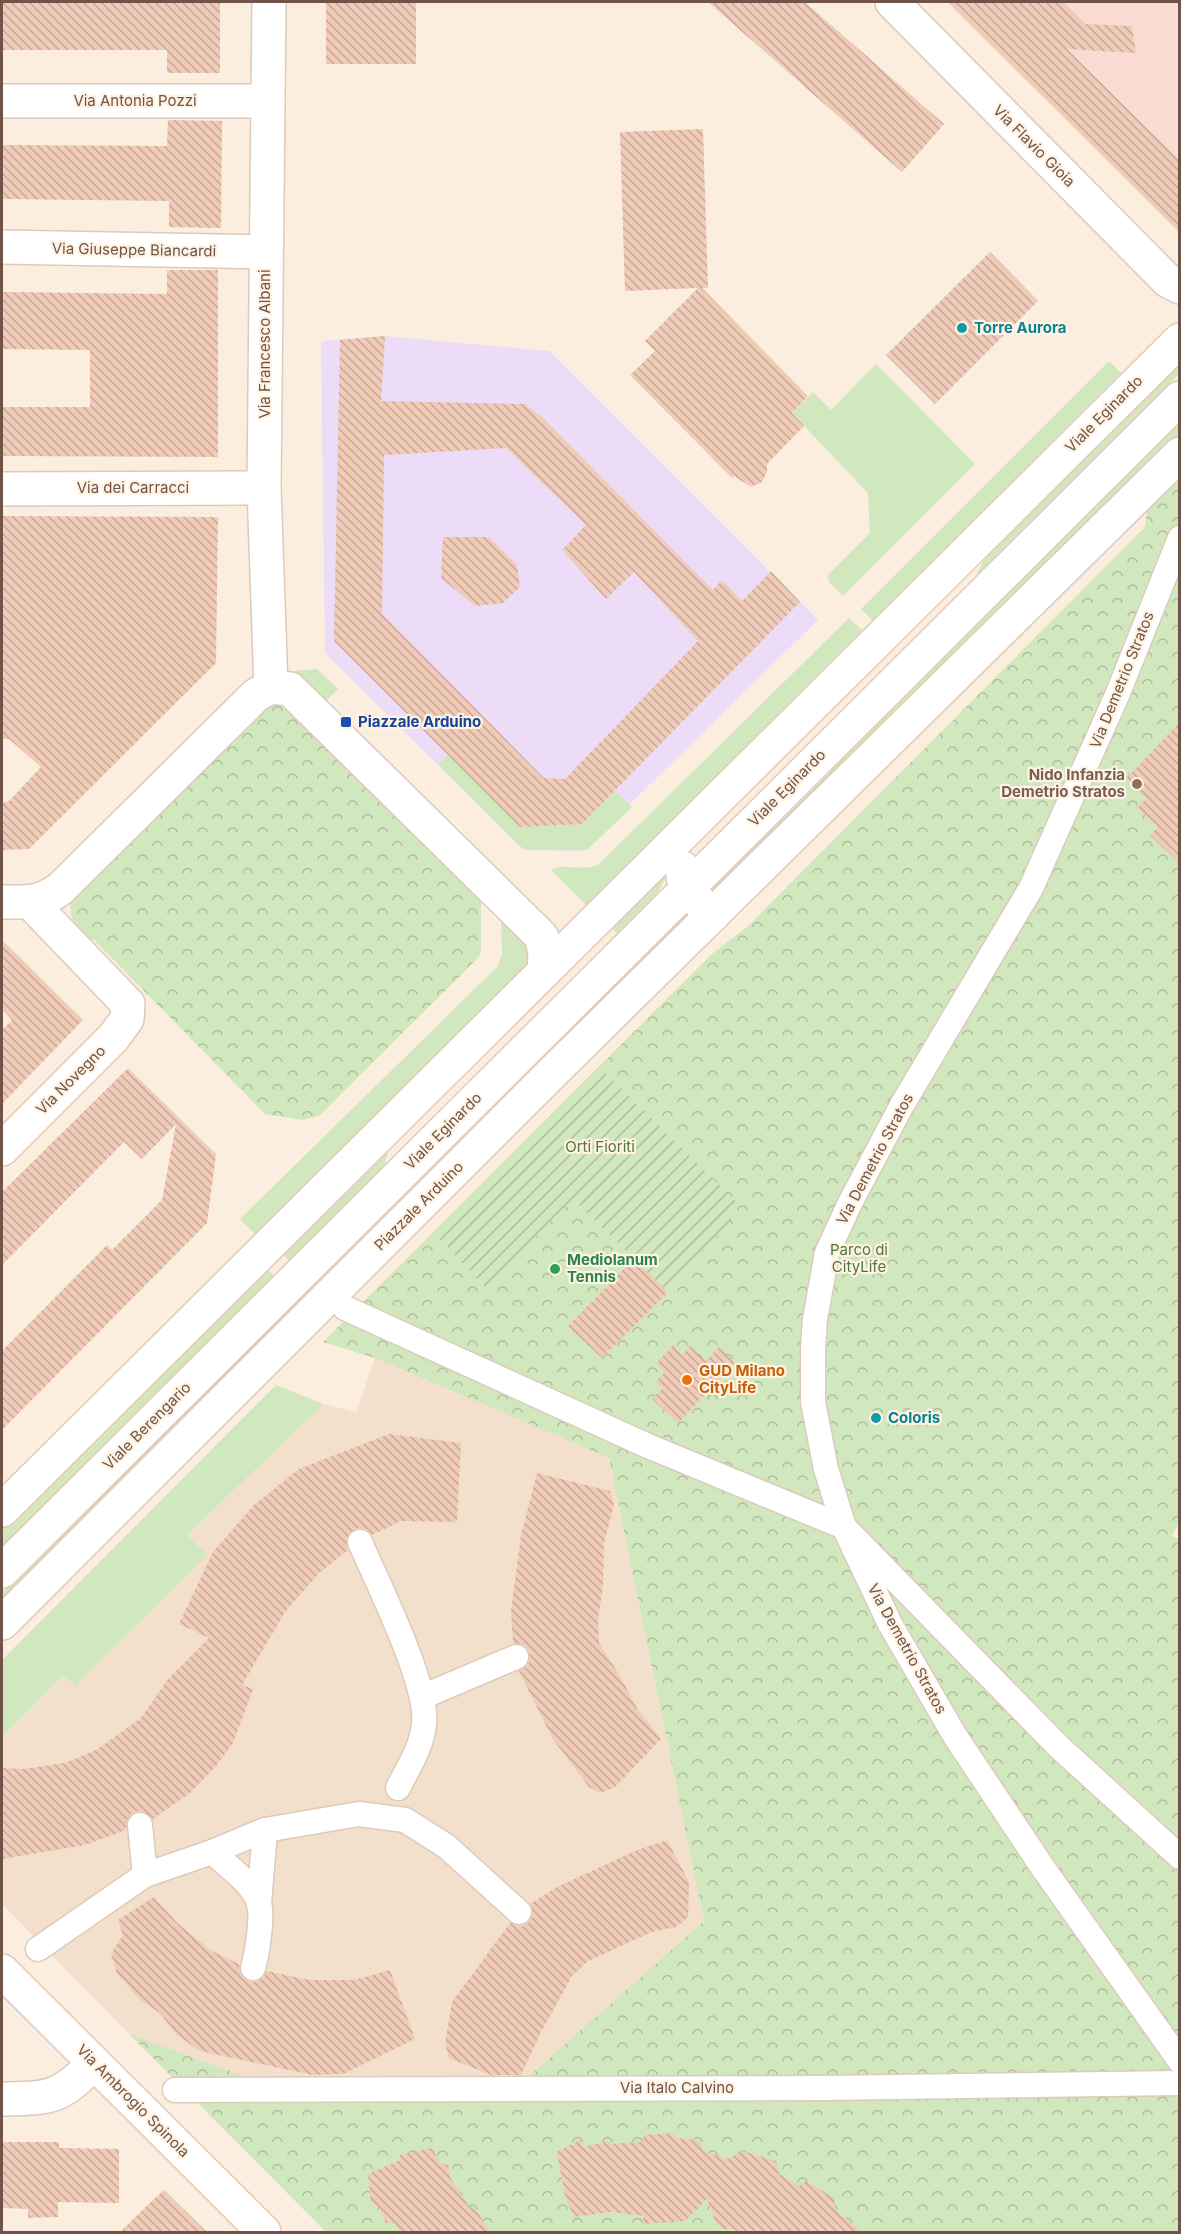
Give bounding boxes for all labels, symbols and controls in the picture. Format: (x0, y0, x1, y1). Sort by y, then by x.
street label: Via Antonia Pozzi (73, 91, 197, 110)
street label: Via Flavio Gioia (989, 101, 1079, 191)
street label: Via Giuseppe Biancardi (52, 239, 216, 260)
street label: Via Francesco Albani (255, 269, 274, 419)
place label: Torre Aurora (974, 318, 1067, 337)
marker: Torre Aurora (955, 321, 969, 335)
street label: Viale Eginardo (1061, 371, 1146, 456)
street label: Via dei Carracci (77, 478, 189, 497)
street label: Via Demetrio Stratos (1085, 609, 1158, 751)
place label: Piazzale Arduino (358, 712, 481, 731)
marker: Piazzale Arduino (339, 715, 353, 729)
street label: Viale Eginardo (744, 745, 829, 830)
place label: Nido Infanzia Demetrio Stratos (1001, 765, 1125, 801)
marker: Nido Infanzia Demetrio Stratos (1130, 777, 1144, 791)
street label: Via Novegno (32, 1041, 109, 1118)
street label: Viale Eginardo (400, 1088, 485, 1173)
street label: Via Demetrio Stratos (832, 1090, 917, 1228)
park label: Orti Fioriti (565, 1137, 635, 1156)
street label: Piazzale Arduino (370, 1157, 467, 1254)
park label: Parco di CityLife (830, 1240, 888, 1276)
place label: Mediolanum Tennis (567, 1250, 658, 1286)
marker: Mediolanum Tennis (548, 1262, 562, 1276)
place label: GUD Milano CityLife (699, 1361, 785, 1397)
marker: GUD Milano CityLife (680, 1373, 694, 1387)
street label: Viale Berengario (99, 1378, 195, 1474)
place label: Coloris (888, 1408, 940, 1427)
marker: Coloris (869, 1411, 883, 1425)
street label: Via Demetrio Stratos (864, 1580, 951, 1717)
street label: Via Ambrogio Spinola (73, 2040, 194, 2161)
street label: Via Italo Calvino (620, 2078, 734, 2097)

